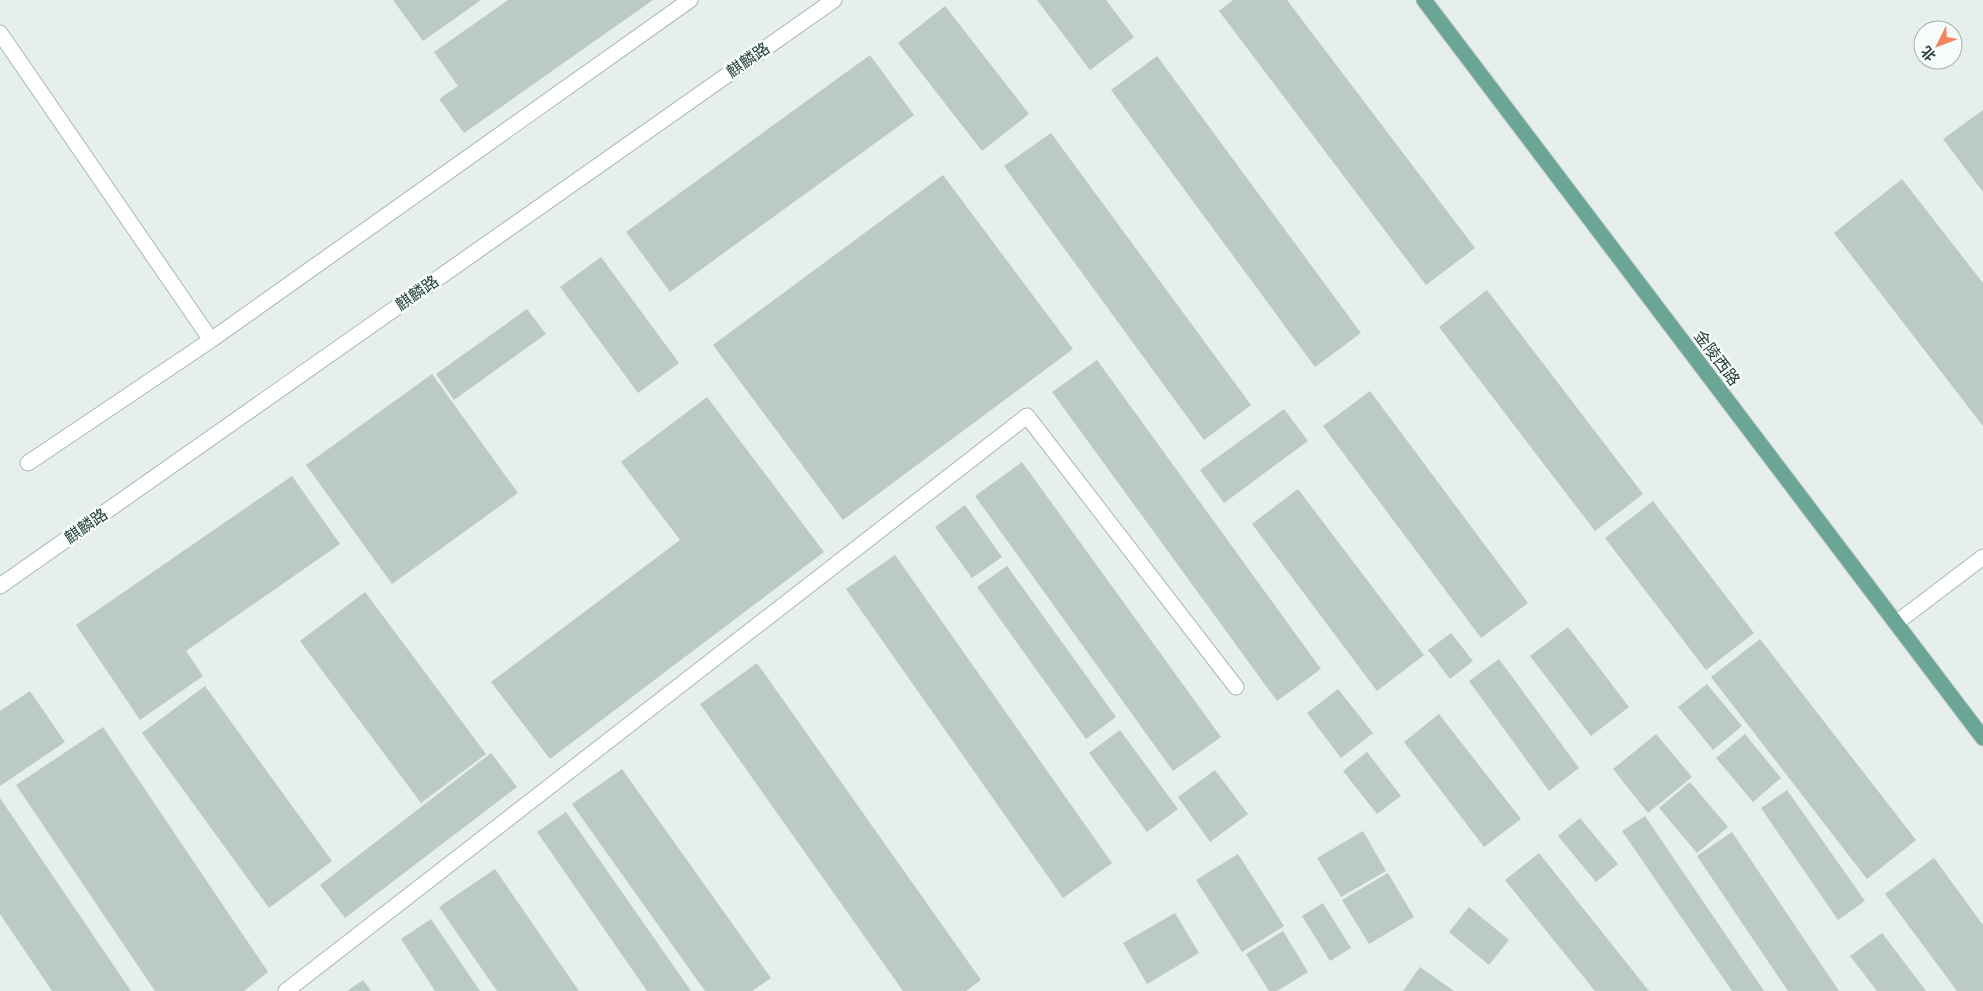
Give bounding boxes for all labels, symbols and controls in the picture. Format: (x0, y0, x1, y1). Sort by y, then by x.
north arrow (1913, 20, 1963, 70)
street label: 麒麟路 (722, 37, 774, 83)
text: 北 (1916, 42, 1940, 66)
street label: 麒麟路 (391, 270, 443, 316)
street label: 金陵西路 (1689, 326, 1745, 390)
street label: 麒麟路 (60, 503, 112, 549)

